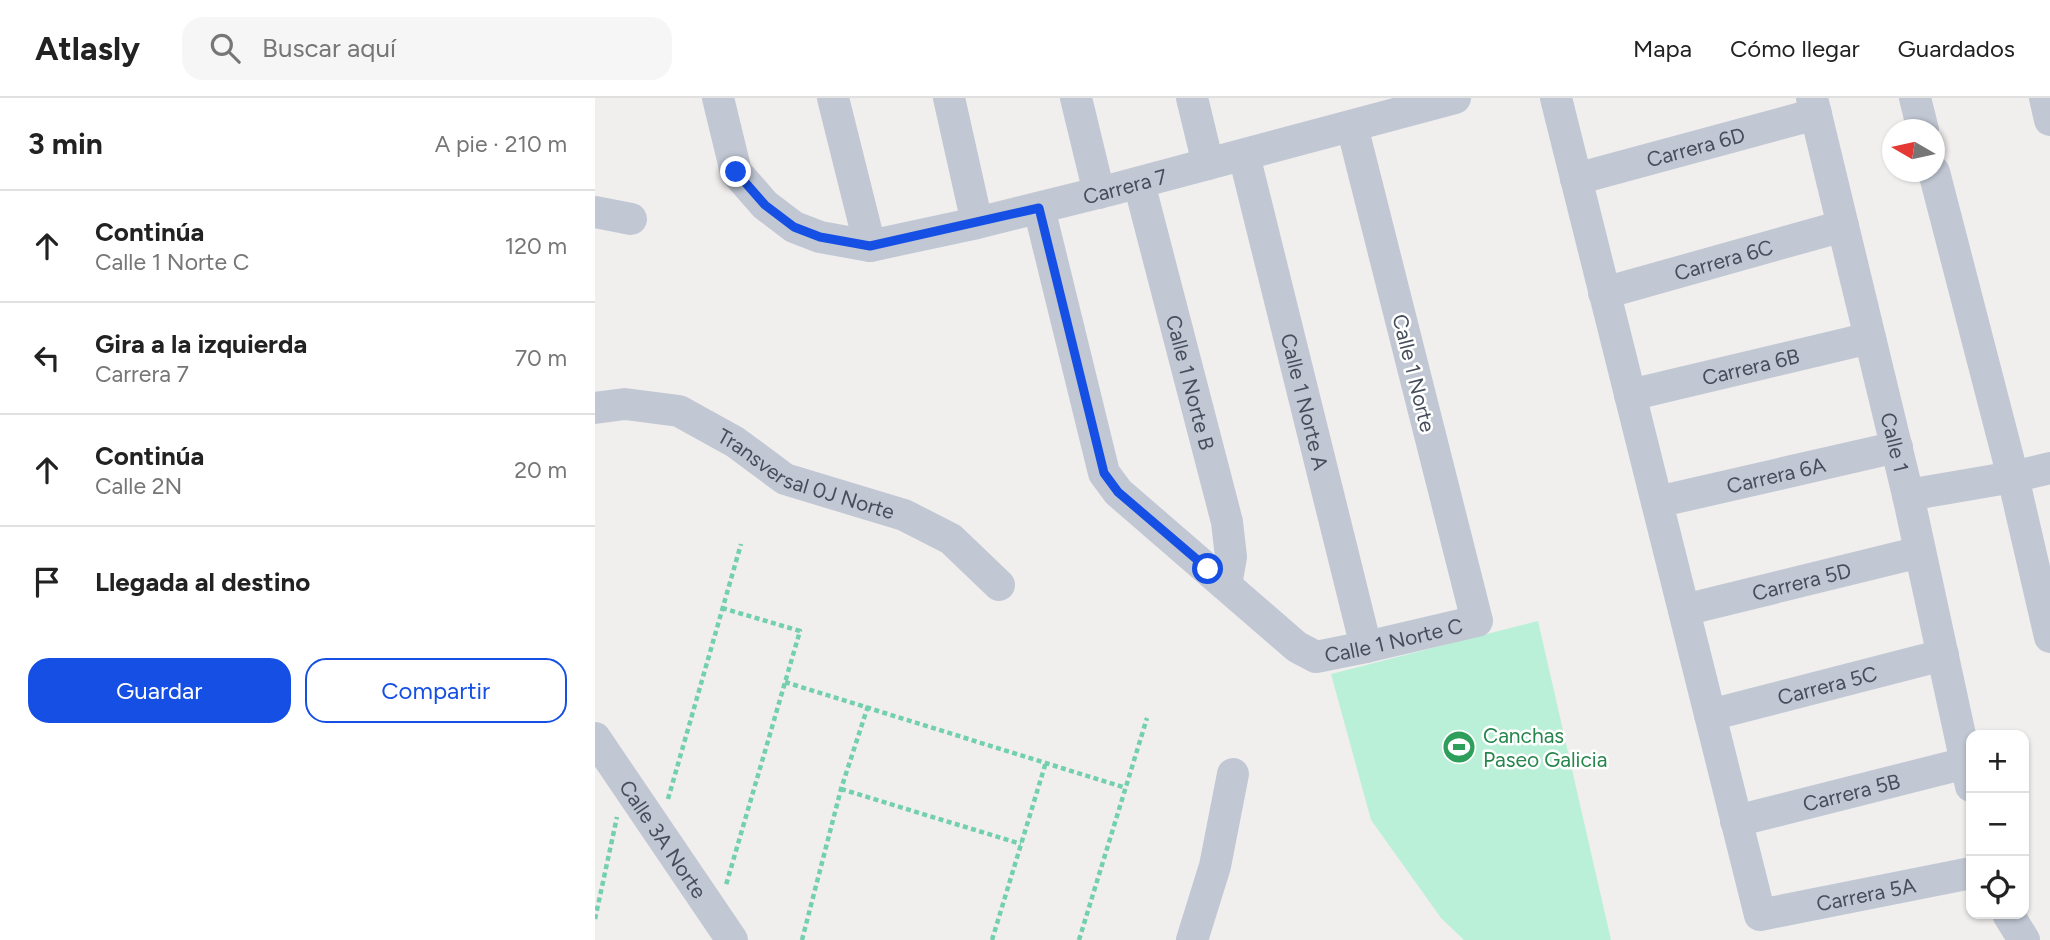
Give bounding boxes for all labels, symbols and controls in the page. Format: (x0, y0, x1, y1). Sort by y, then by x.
search box (182, 17, 672, 80)
text: Atlasly (35, 29, 140, 68)
icon: search (206, 29, 244, 67)
text: Buscar aquí (262, 32, 396, 64)
text: Mapa (1633, 34, 1692, 63)
text: Cómo llegar (1730, 34, 1860, 63)
text: Guardados (1898, 34, 2015, 63)
north arrow (1882, 119, 1945, 182)
street label: Carrera 6D (1644, 121, 1748, 172)
text: 3 min (28, 125, 103, 162)
text: A pie · 210 m (435, 130, 567, 158)
route end (720, 156, 751, 187)
street label: Carrera 7 (1080, 163, 1170, 209)
text: Continúa (95, 216, 204, 248)
icon: ahead (28, 227, 66, 265)
text: 120 m (505, 232, 567, 260)
street label: Carrera 6C (1671, 234, 1776, 285)
text: Calle 1 Norte C (95, 248, 249, 276)
street label: Calle 1 Norte B (1161, 312, 1220, 453)
street label: Calle 1 Norte (1387, 312, 1441, 434)
text: Gira a la izquierda (95, 328, 307, 360)
street label: Calle 1 Norte A (1276, 331, 1334, 472)
icon: left (28, 339, 66, 377)
street label: Carrera 6B (1699, 343, 1802, 390)
text: 70 m (515, 344, 567, 372)
text: Carrera 7 (95, 360, 189, 388)
street label: Calle 1 (1876, 410, 1914, 474)
street label: Transversal 0J Norte (713, 422, 898, 524)
text: Continúa (95, 440, 204, 472)
icon: ahead (28, 451, 66, 489)
street label: Carrera 6A (1724, 451, 1828, 498)
text: 20 m (514, 456, 567, 484)
text: Calle 2N (95, 472, 182, 500)
route start (1192, 553, 1223, 584)
street label: Carrera 5D (1749, 557, 1854, 605)
icon: arrive (28, 563, 66, 601)
text: Llegada al destino (95, 566, 310, 598)
street label: Calle 1 Norte C (1322, 612, 1465, 668)
button: Guardar (28, 658, 291, 723)
button: Compartir (305, 658, 567, 723)
street label: Carrera 5C (1775, 660, 1880, 710)
place label: Canchas Paseo Galicia (1483, 723, 1607, 772)
sports icon: Canchas Paseo Galicia (1440, 728, 1478, 766)
map controls (1966, 730, 2029, 919)
button: + (1966, 730, 2029, 793)
street label: Carrera 5B (1800, 768, 1903, 816)
street label: Calle 3A Norte (615, 775, 712, 903)
button: − (1966, 793, 2029, 856)
button: locate (1966, 856, 2029, 919)
street label: Carrera 5A (1814, 872, 1918, 916)

